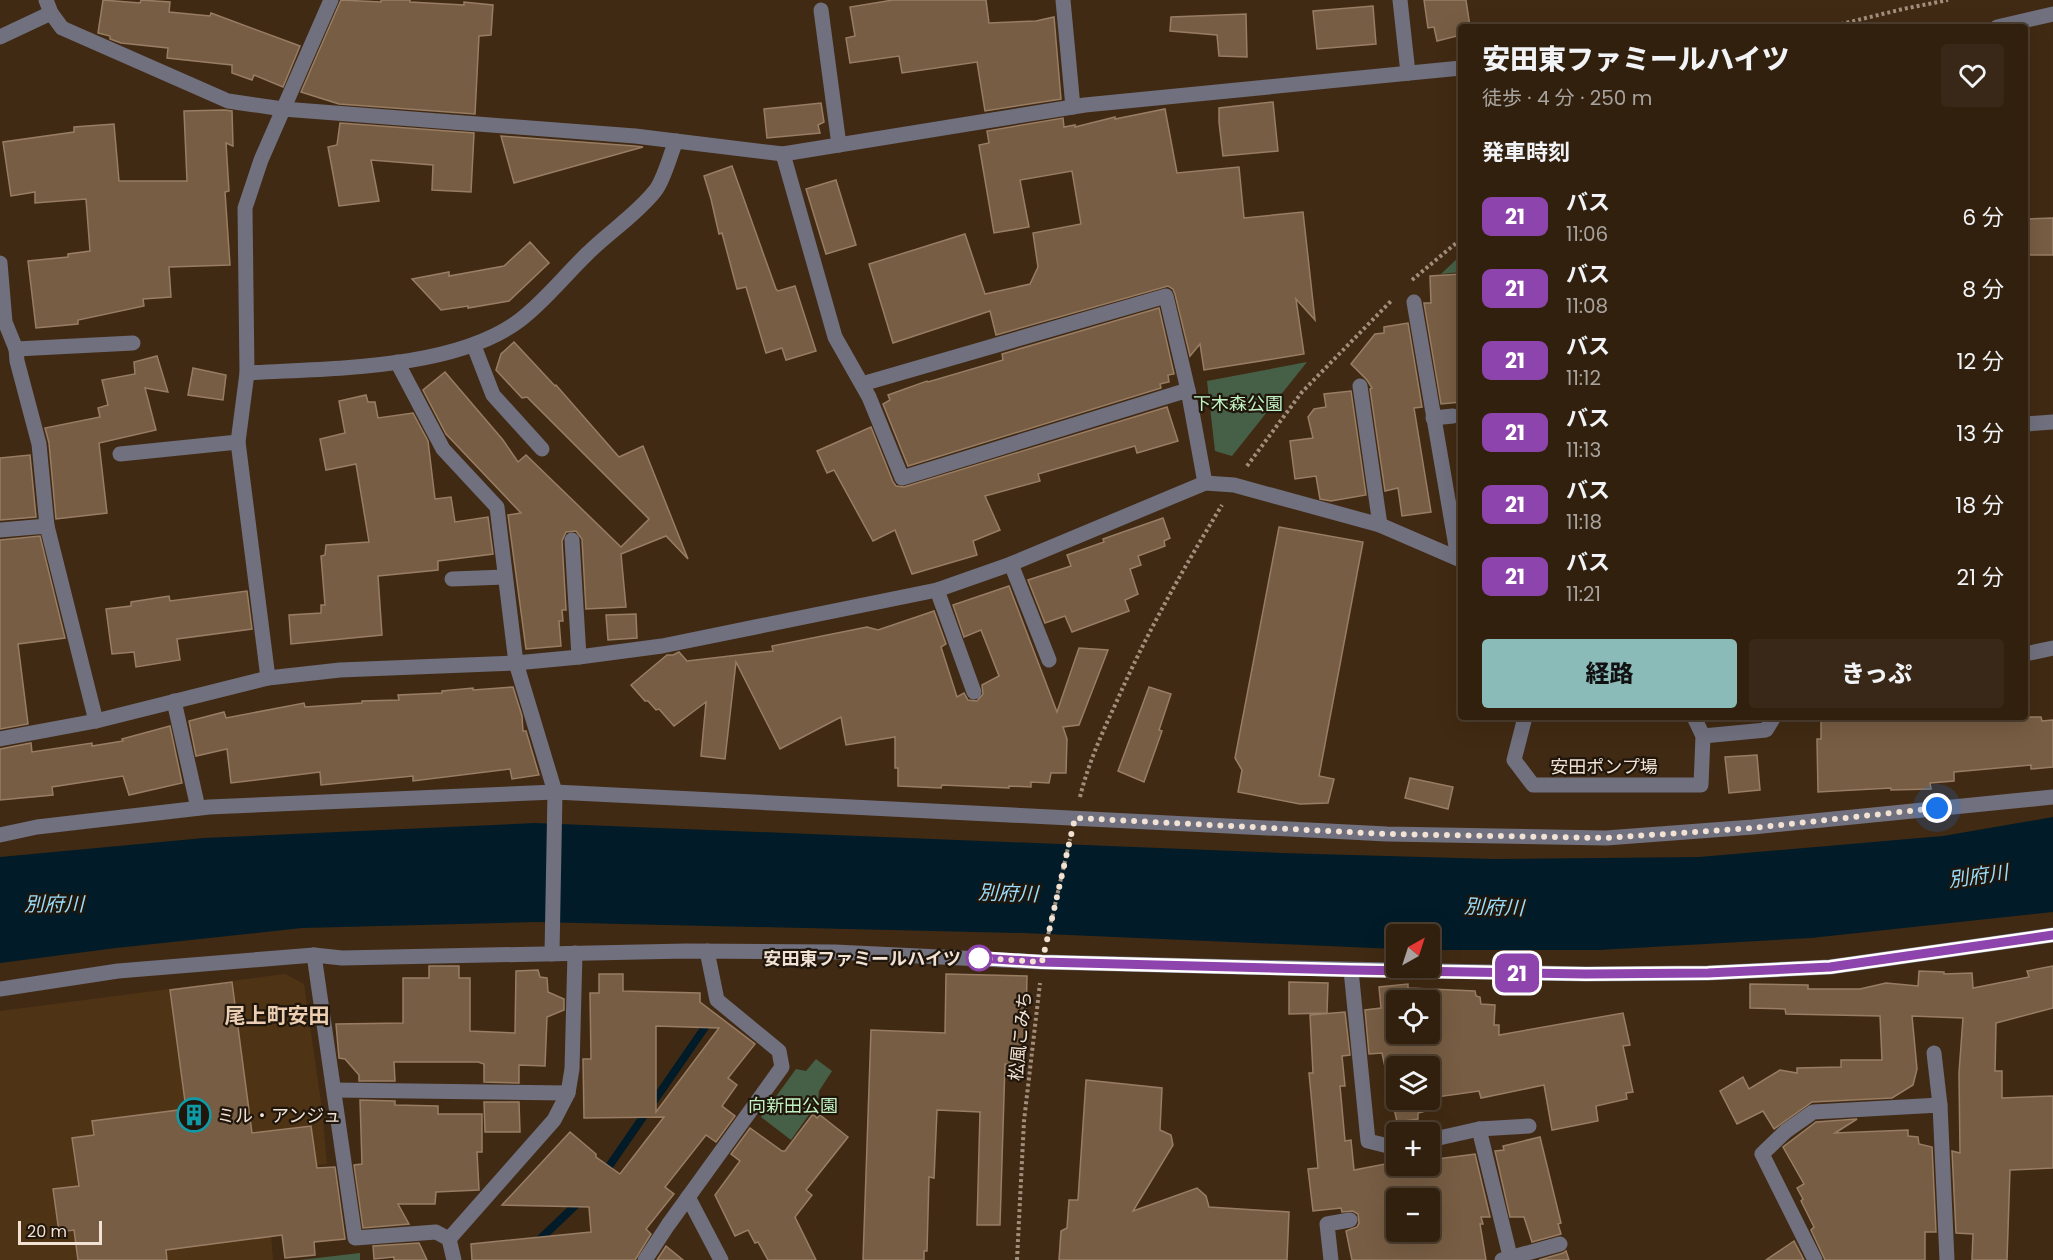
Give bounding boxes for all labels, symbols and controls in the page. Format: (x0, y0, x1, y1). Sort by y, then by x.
text: 安田東ファミールハイツ (1482, 40, 1789, 79)
button: heart (1941, 44, 2004, 107)
text: 徒歩 · 4 分 · 250 m (1482, 84, 1652, 112)
text: 発車時刻 (1482, 137, 1570, 168)
text: バス (1566, 187, 1610, 218)
text: 21 (1505, 202, 1525, 231)
text: 6 分 (1962, 202, 2004, 233)
text: 11:06 (1566, 220, 1608, 248)
text: バス (1566, 259, 1610, 290)
text: 21 (1505, 274, 1525, 303)
text: 8 分 (1962, 274, 2004, 305)
text: 11:08 (1566, 292, 1608, 320)
text: バス (1566, 331, 1610, 362)
text: 21 (1505, 346, 1525, 375)
text: 12 分 (1956, 346, 2004, 377)
text: 11:12 (1566, 364, 1601, 392)
park label: 下木森公園 (1193, 391, 1283, 416)
text: バス (1566, 403, 1610, 434)
text: 21 (1505, 418, 1525, 447)
text: 13 分 (1956, 418, 2004, 449)
text: 11:13 (1566, 436, 1601, 464)
text: バス (1566, 475, 1610, 506)
text: 21 (1505, 490, 1525, 519)
text: 18 分 (1955, 490, 2004, 521)
text: 11:18 (1566, 508, 1602, 536)
text: バス (1566, 547, 1610, 578)
text: 21 (1505, 562, 1525, 591)
text: 21 分 (1956, 562, 2004, 593)
text: 11:21 (1566, 580, 1601, 608)
button: 経路 (1482, 639, 1737, 708)
button: きっぷ (1749, 639, 2004, 708)
street label: 安田ポンプ場 (1550, 754, 1658, 779)
your location (1922, 793, 1952, 823)
water label: 別府川 (1946, 858, 2012, 894)
water label: 別府川 (978, 878, 1040, 908)
water label: 別府川 (24, 890, 86, 918)
water label: 別府川 (1464, 892, 1526, 922)
north arrow (1386, 924, 1440, 978)
map controls (1386, 924, 1440, 1242)
marker: 安田東ファミールハイツ (966, 945, 992, 971)
place label: 安田東ファミールハイツ (763, 946, 961, 971)
line badge: 21 (1490, 954, 1544, 992)
text: 21 (1507, 959, 1527, 988)
street label: 松風こみち (1003, 990, 1037, 1082)
button: locate (1386, 990, 1440, 1044)
district label: 尾上町安田 (225, 1001, 330, 1030)
button: layers (1386, 1056, 1440, 1110)
park label: 向新田公園 (748, 1093, 838, 1118)
building icon: ミル・アンジュ (176, 1097, 212, 1133)
place label: ミル・アンジュ (217, 1103, 341, 1128)
button: + (1386, 1122, 1440, 1176)
button: − (1386, 1188, 1440, 1242)
scale bar (18, 1218, 102, 1246)
text: 20 m (27, 1220, 67, 1243)

